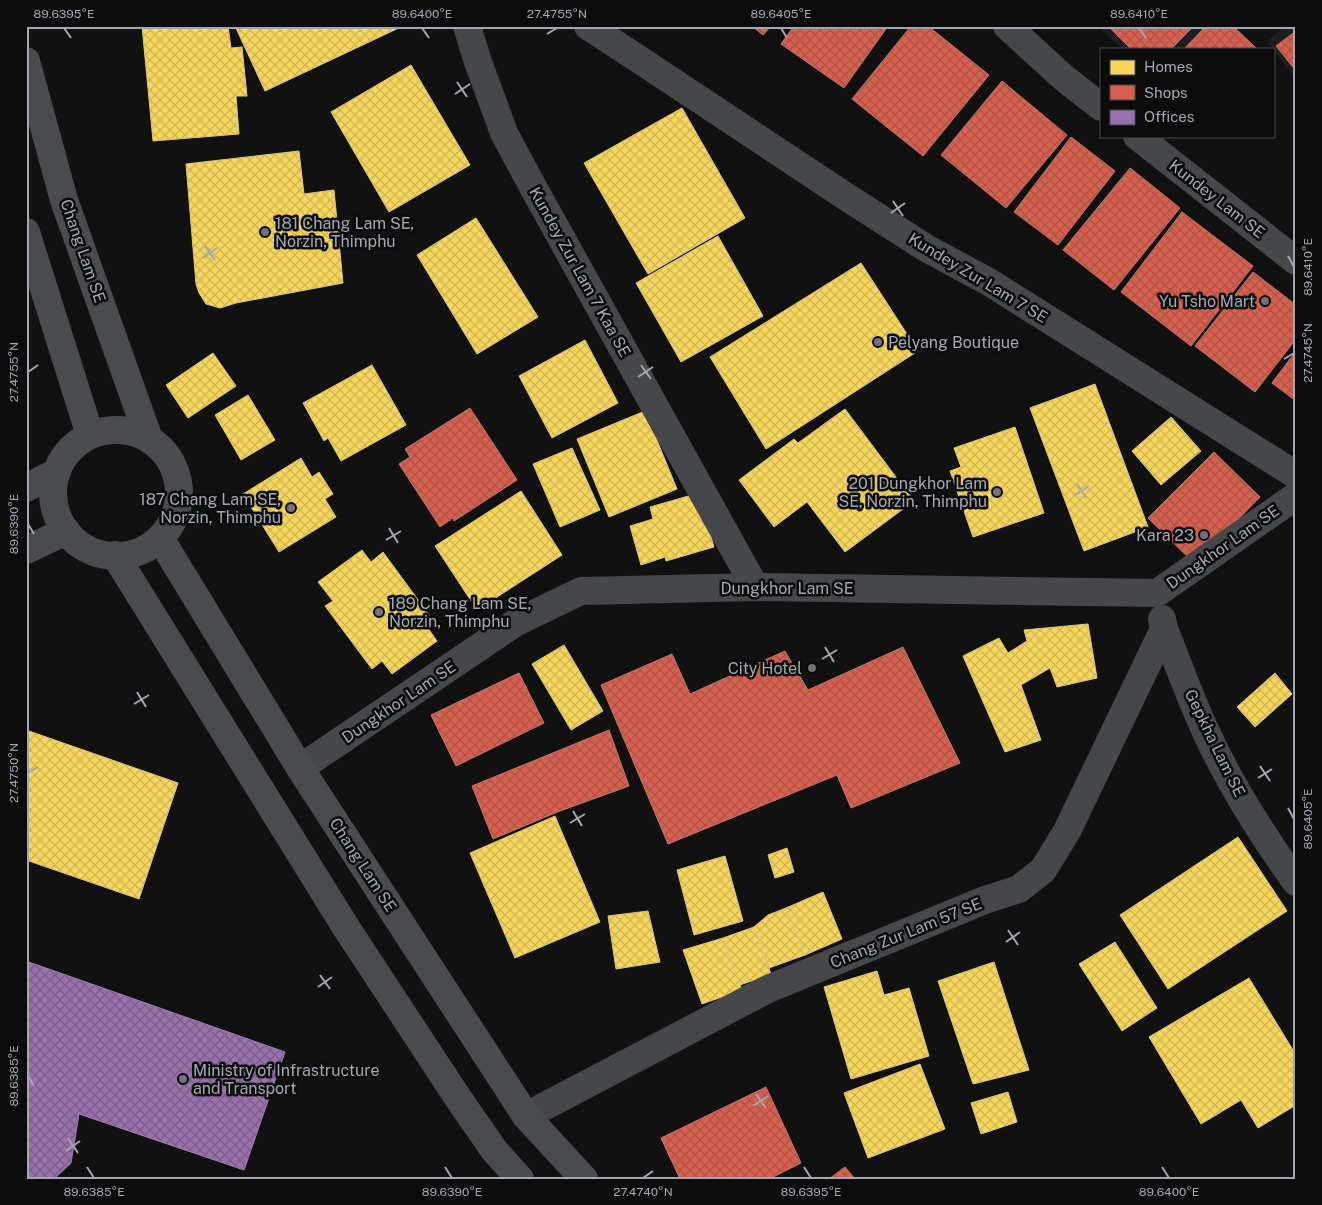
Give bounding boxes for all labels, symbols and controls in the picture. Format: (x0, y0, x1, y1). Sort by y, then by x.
text: 89.6395°E (34, 7, 94, 21)
text: 89.6400°E (392, 7, 452, 21)
text: 27.4755°N (527, 7, 587, 21)
text: 89.6405°E (751, 7, 811, 21)
text: 89.6410°E (1110, 7, 1168, 21)
legend (1100, 48, 1274, 138)
text: Homes (1144, 58, 1193, 75)
text: Shops (1144, 84, 1188, 101)
text: Offices (1144, 108, 1194, 125)
street label: Kundey Lam SE (1165, 156, 1269, 242)
street label: Kundey Zur Lam 7 Kaa SE (525, 184, 635, 360)
street label: Chang Lam SE (56, 197, 110, 305)
place label: 181 Chang Lam SE, Norzin, Thimphu (275, 214, 414, 251)
marker: 181 Chang Lam SE, Norzin, Thimphu (259, 226, 271, 238)
street label: Kundey Zur Lam 7 SE (905, 229, 1051, 327)
text: 89.6410°E (1301, 238, 1315, 296)
place label: Yu Tsho Mart (1159, 292, 1255, 311)
marker: Yu Tsho Mart (1259, 295, 1271, 307)
text: 27.4745°N (1301, 323, 1315, 383)
place label: Pelyang Boutique (888, 333, 1019, 352)
marker: Pelyang Boutique (872, 336, 884, 348)
text: 27.4755°N (7, 342, 21, 402)
place label: 201 Dungkhor Lam SE, Norzin, Thimphu (838, 474, 987, 511)
marker: 201 Dungkhor Lam SE, Norzin, Thimphu (991, 486, 1003, 498)
place label: 187 Chang Lam SE, Norzin, Thimphu (139, 490, 281, 527)
text: 89.6390°E (7, 494, 21, 554)
street label: Dungkhor Lam SE (1163, 501, 1283, 593)
marker: 187 Chang Lam SE, Norzin, Thimphu (285, 502, 297, 514)
place label: Kara 23 (1136, 526, 1194, 545)
marker: Kara 23 (1198, 529, 1210, 541)
street label: Dungkhor Lam SE (720, 579, 854, 598)
place label: 189 Chang Lam SE, Norzin, Thimphu (389, 594, 531, 631)
marker: 189 Chang Lam SE, Norzin, Thimphu (373, 606, 385, 618)
street label: Dungkhor Lam SE (338, 657, 460, 747)
place label: City Hotel (728, 659, 802, 678)
marker: City Hotel (806, 662, 818, 674)
street label: Gepkha Lam SE (1181, 686, 1249, 800)
text: 27.4750°N (7, 743, 21, 803)
text: 89.6405°E (1301, 789, 1315, 849)
street label: Chang Lam SE (326, 814, 400, 916)
street label: Chang Zur Lam 57 SE (827, 894, 985, 972)
text: 89.6385°E (7, 1045, 21, 1107)
place label: Ministry of Infrastructure and Transport (193, 1061, 379, 1098)
marker: Ministry of Infrastructure and Transport (177, 1073, 189, 1085)
text: 89.6385°E (63, 1185, 125, 1199)
text: 89.6390°E (422, 1185, 482, 1199)
text: 27.4740°N (613, 1185, 673, 1199)
text: 89.6395°E (781, 1185, 841, 1199)
text: 89.6400°E (1139, 1185, 1199, 1199)

